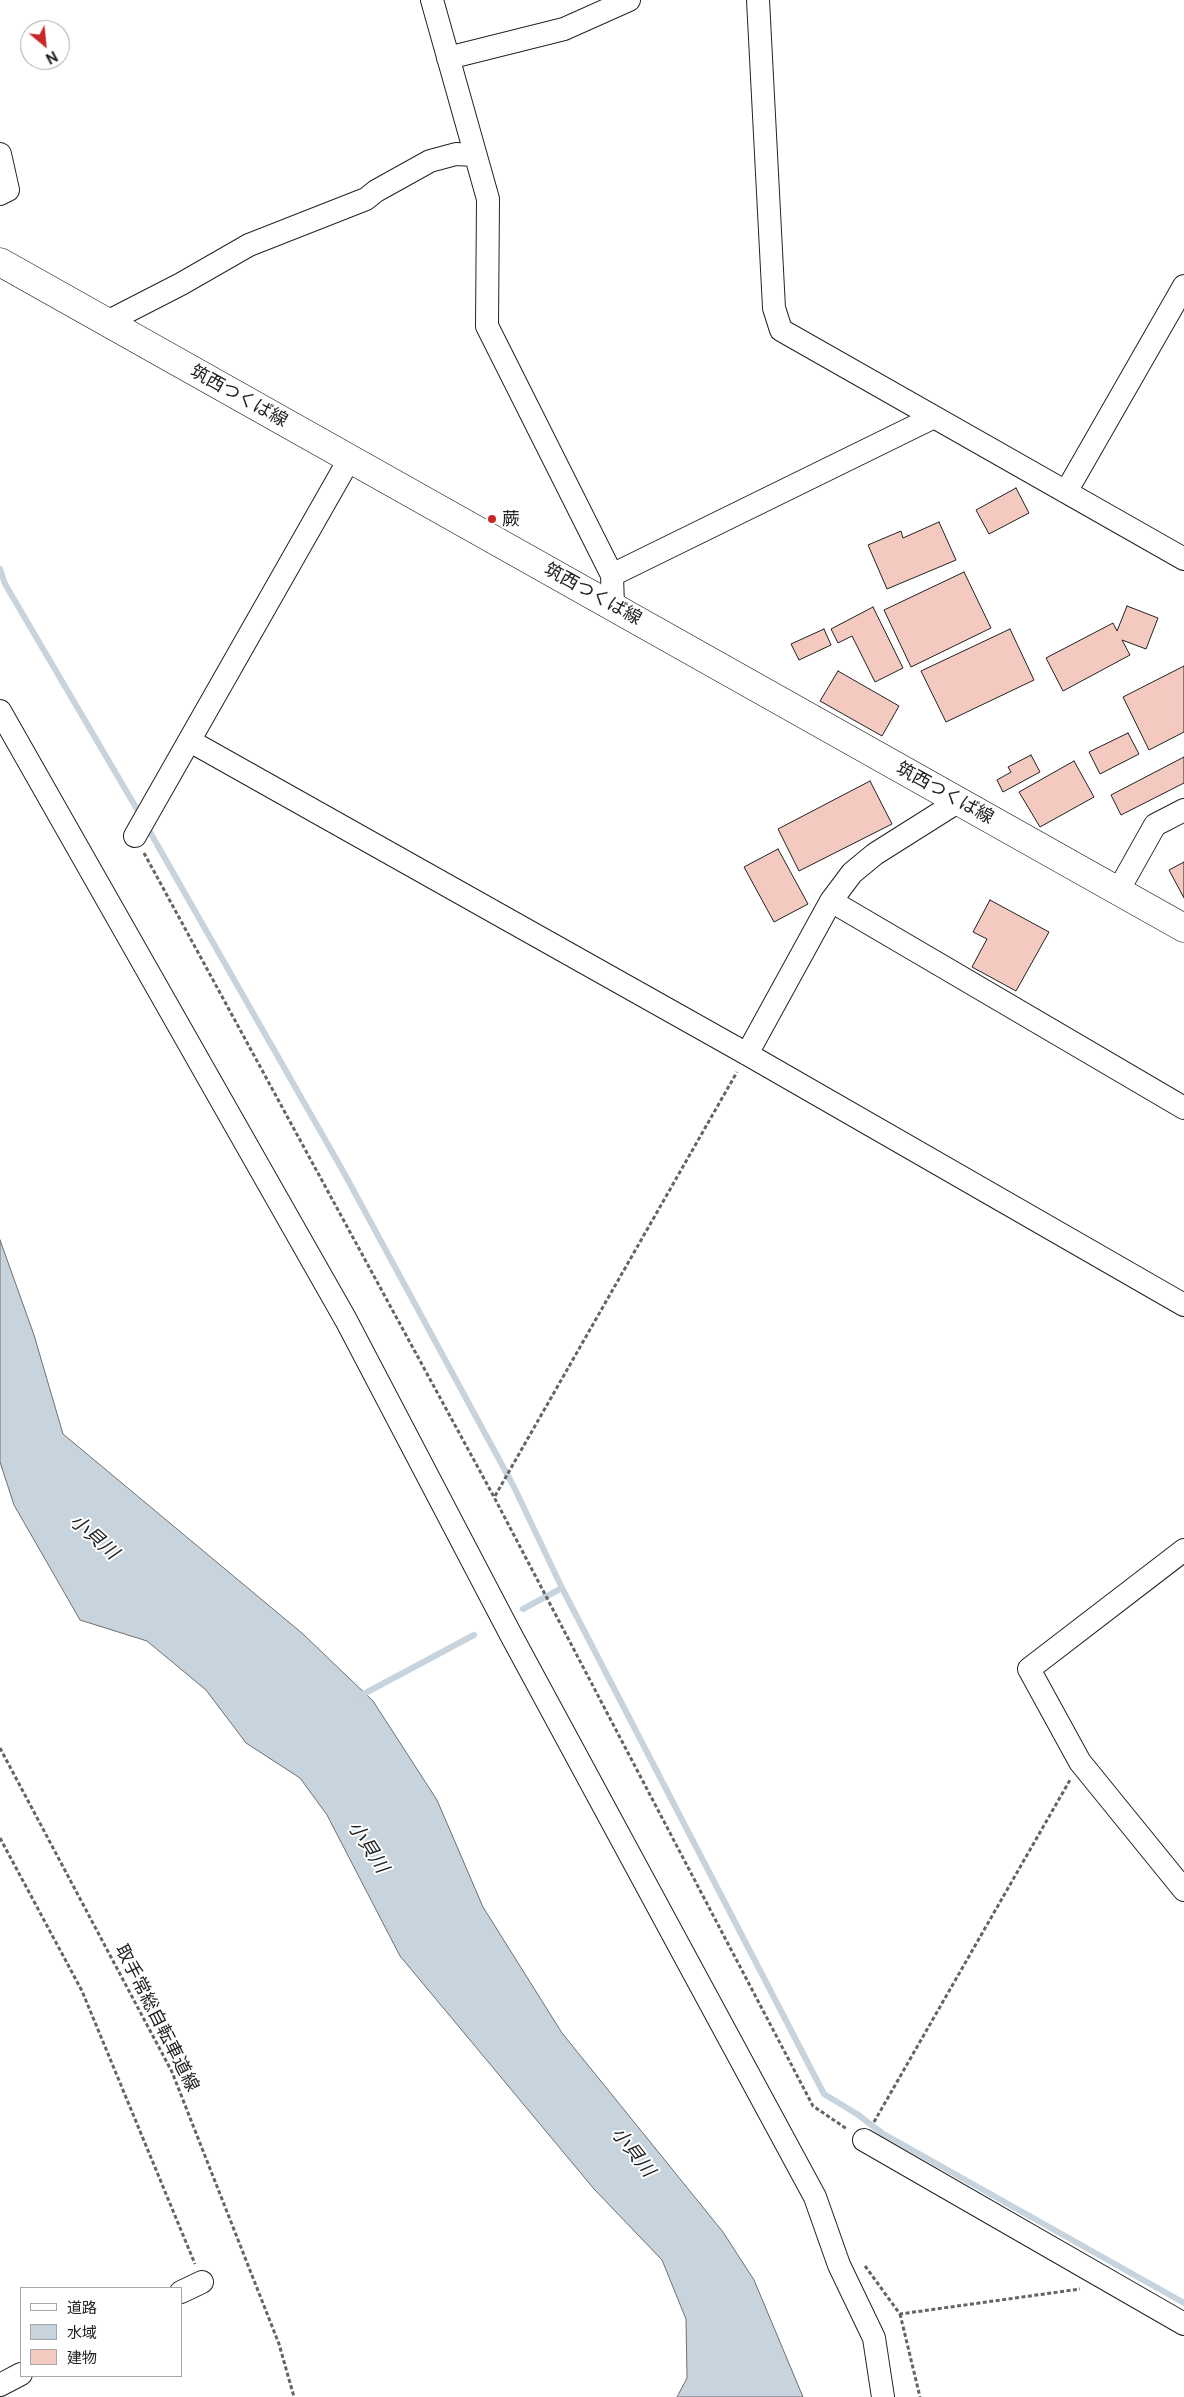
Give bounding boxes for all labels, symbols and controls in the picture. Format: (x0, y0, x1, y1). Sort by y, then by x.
north arrow (20, 20, 70, 70)
text: N (43, 48, 60, 67)
street label: 筑西つくば線 (187, 360, 291, 432)
place label: 蕨 (502, 508, 520, 530)
marker: 蕨 (486, 513, 498, 525)
street label: 筑西つくば線 (541, 558, 645, 630)
street label: 筑西つくば線 (893, 757, 997, 829)
water label: 小貝川 (65, 1510, 123, 1564)
water label: 小貝川 (343, 1817, 393, 1877)
street label: 取手常総自転車道線 (111, 1941, 203, 2095)
water label: 小貝川 (606, 2123, 660, 2181)
legend (20, 2287, 182, 2377)
text: 道路 (67, 2299, 97, 2316)
text: 水域 (67, 2324, 97, 2341)
text: 建物 (67, 2349, 97, 2366)

